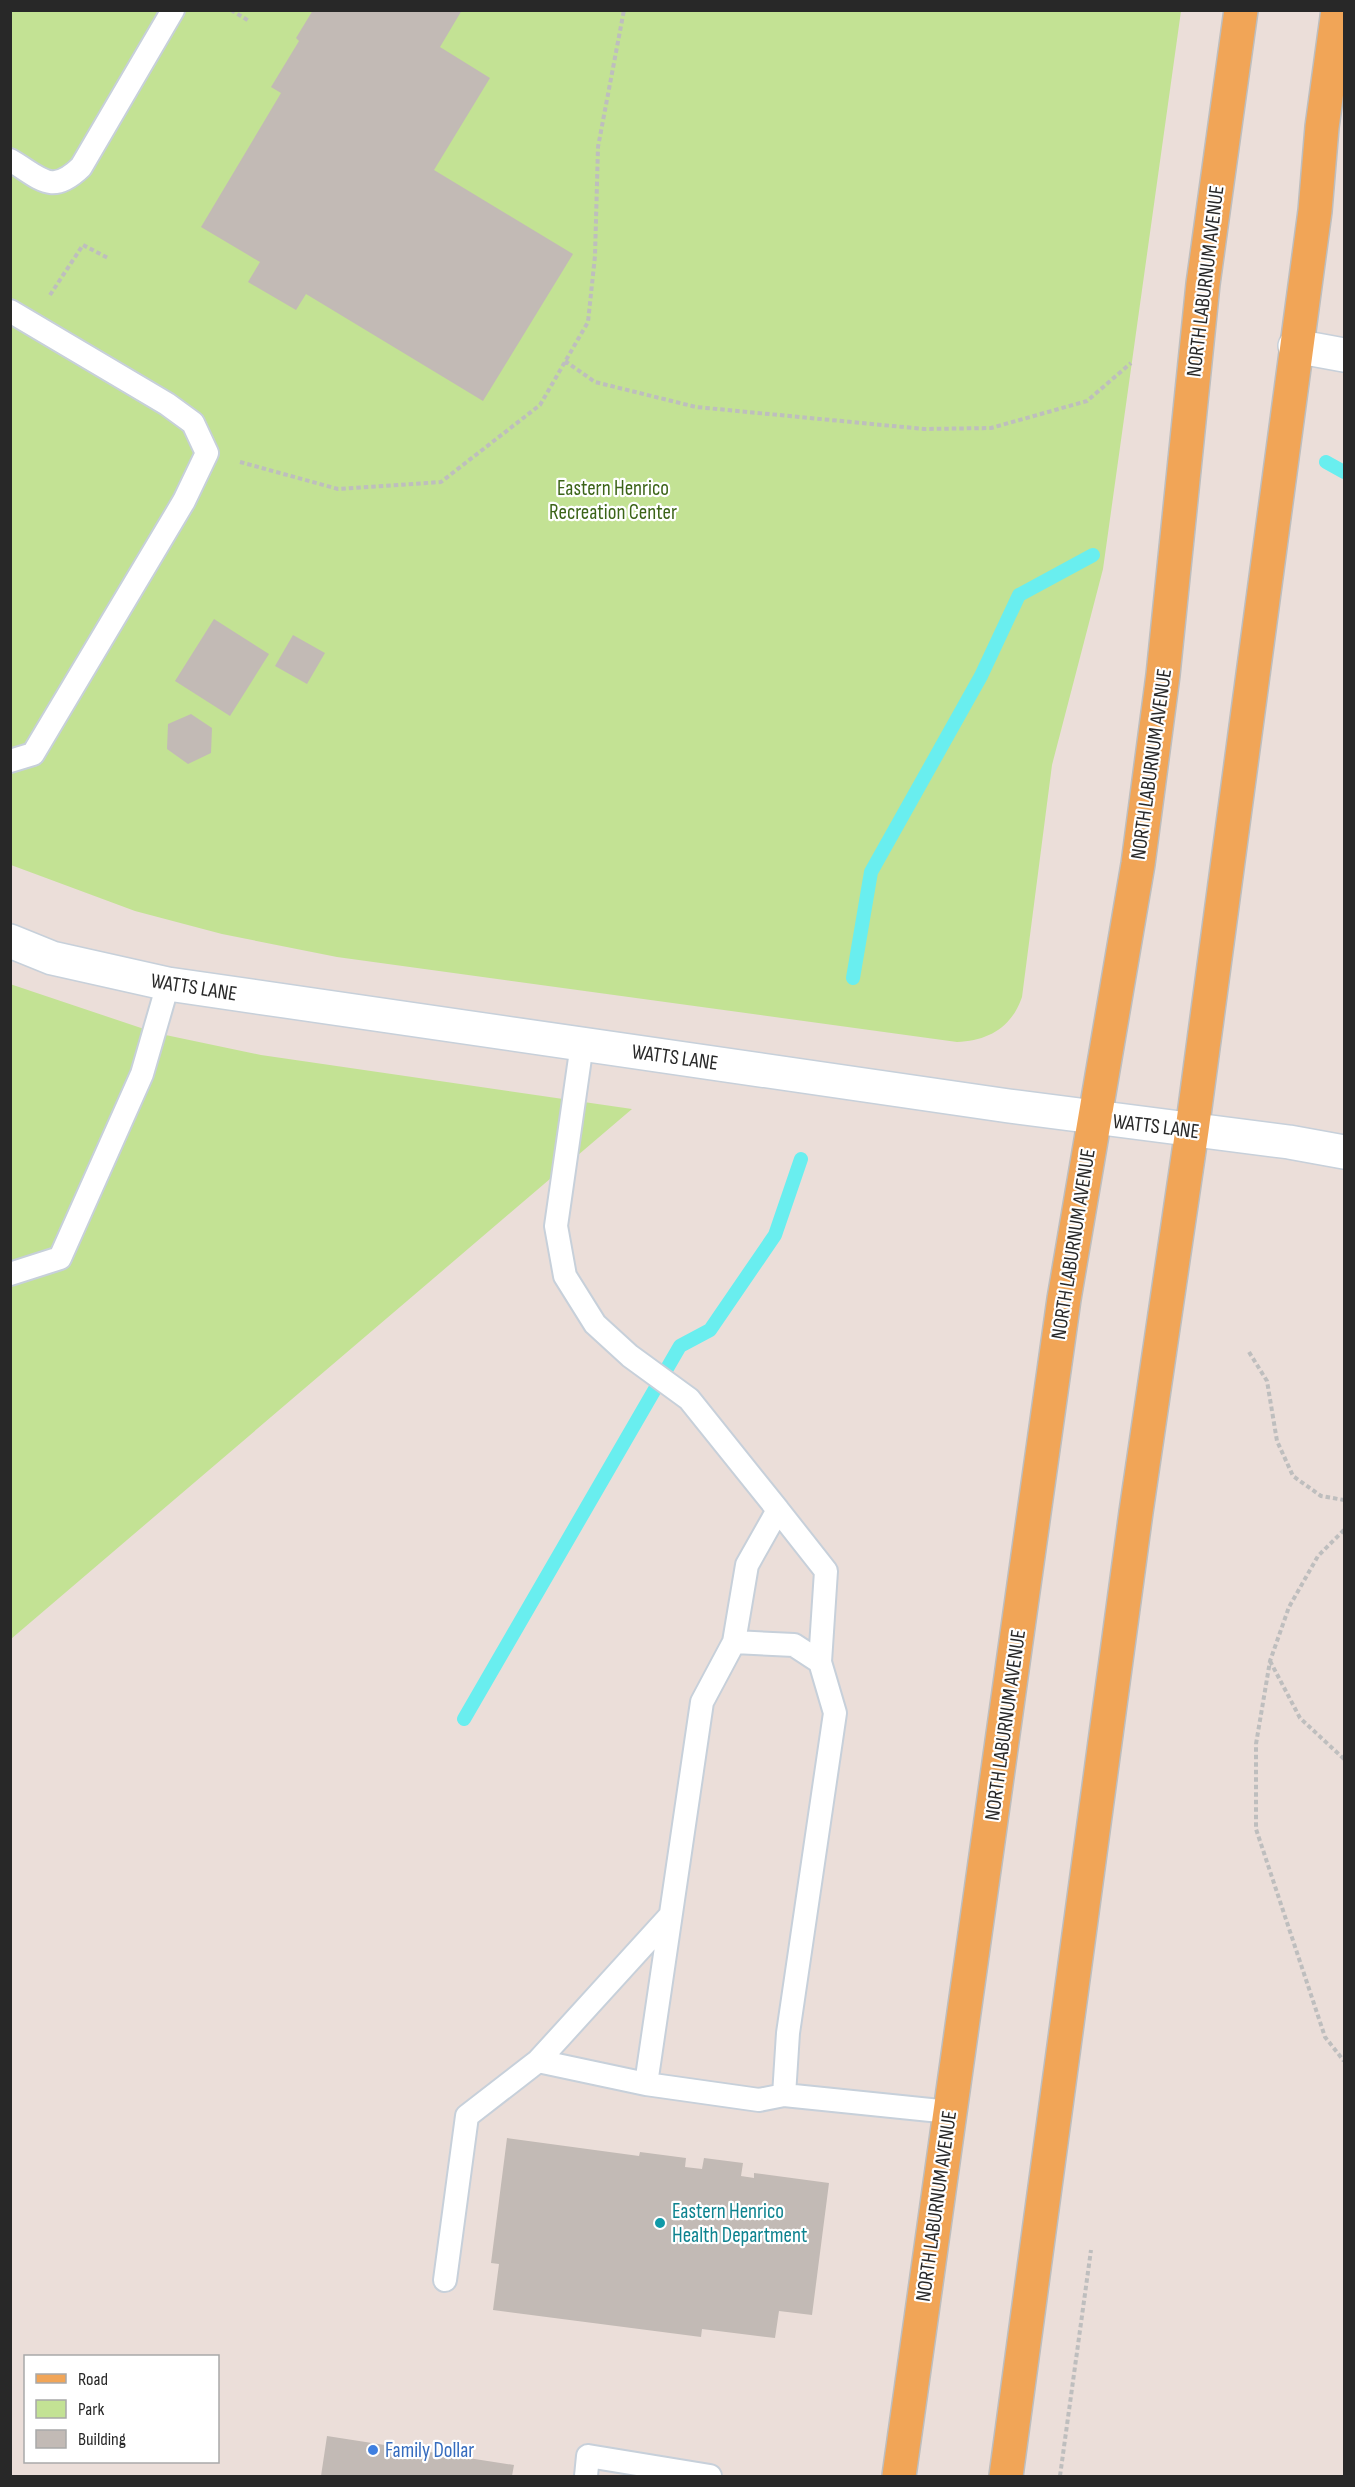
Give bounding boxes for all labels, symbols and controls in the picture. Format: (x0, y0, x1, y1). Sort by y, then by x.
street label: NORTH LABURNUM AVENUE (1181, 184, 1230, 378)
park label: Eastern Henrico Recreation Center (549, 476, 677, 525)
street label: NORTH LABURNUM AVENUE (1126, 667, 1177, 861)
street label: WATTS LANE (149, 968, 239, 1007)
street label: WATTS LANE (630, 1039, 720, 1076)
street label: WATTS LANE (1111, 1109, 1201, 1144)
street label: NORTH LABURNUM AVENUE (1046, 1147, 1101, 1341)
street label: NORTH LABURNUM AVENUE (980, 1628, 1031, 1822)
street label: NORTH LABURNUM AVENUE (911, 2109, 962, 2303)
place label: Eastern Henrico Health Department (672, 2199, 808, 2248)
marker: Eastern Henrico Health Department (653, 2216, 667, 2230)
legend (24, 2355, 219, 2463)
text: Road (78, 2369, 108, 2390)
text: Park (78, 2399, 104, 2420)
text: Building (78, 2429, 126, 2450)
place label: Family Dollar (385, 2438, 474, 2463)
marker: Family Dollar (366, 2443, 380, 2457)

